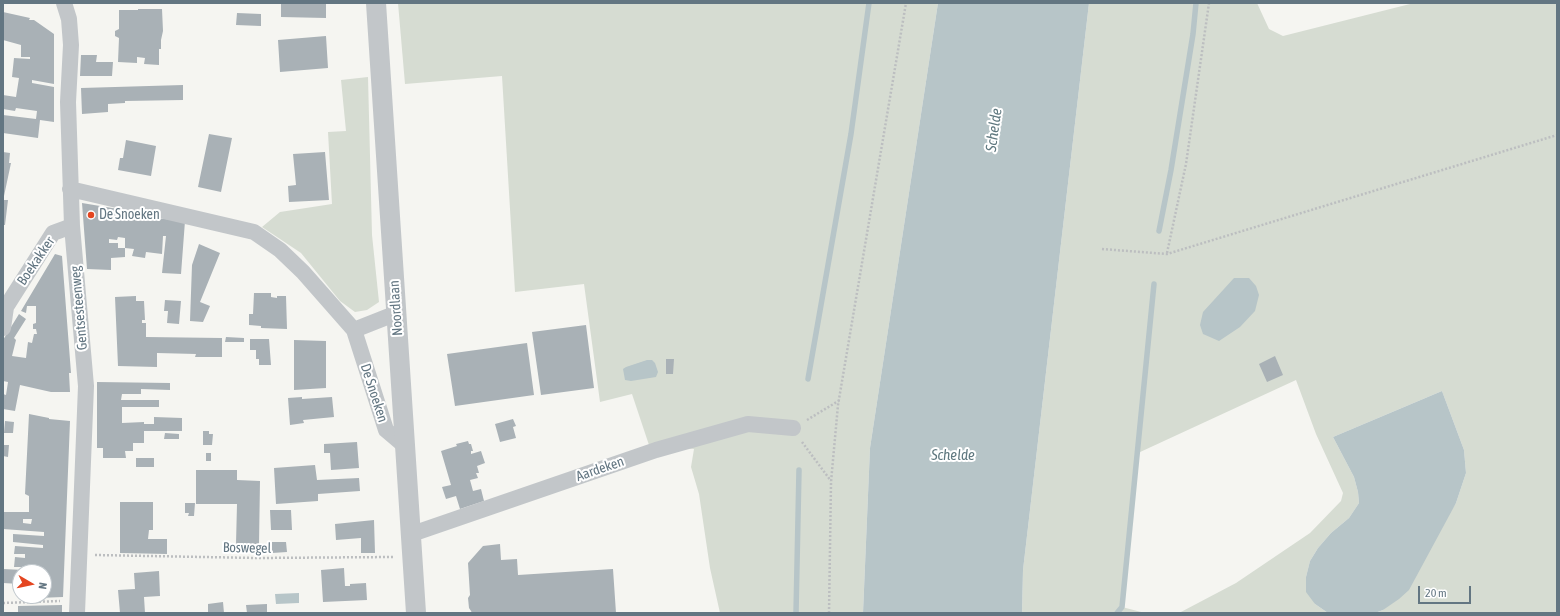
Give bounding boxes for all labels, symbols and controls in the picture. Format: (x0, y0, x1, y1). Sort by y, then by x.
water label: Schelde (982, 107, 1006, 153)
place label: De Snoeken (99, 207, 160, 223)
marker: De Snoeken (86, 210, 96, 220)
street label: Boekakker (14, 234, 58, 288)
street label: Gentsesteenweg (67, 265, 91, 351)
street label: Noordlaan (386, 280, 406, 336)
street label: De Snoeken (357, 362, 391, 424)
water label: Schelde (931, 446, 975, 464)
street label: Aardeken (574, 453, 626, 485)
street label: Boswegel (223, 539, 271, 557)
north arrow (12, 564, 52, 604)
scale bar (1420, 578, 1473, 604)
text: N (36, 582, 49, 590)
text: 20 m (1425, 586, 1447, 600)

